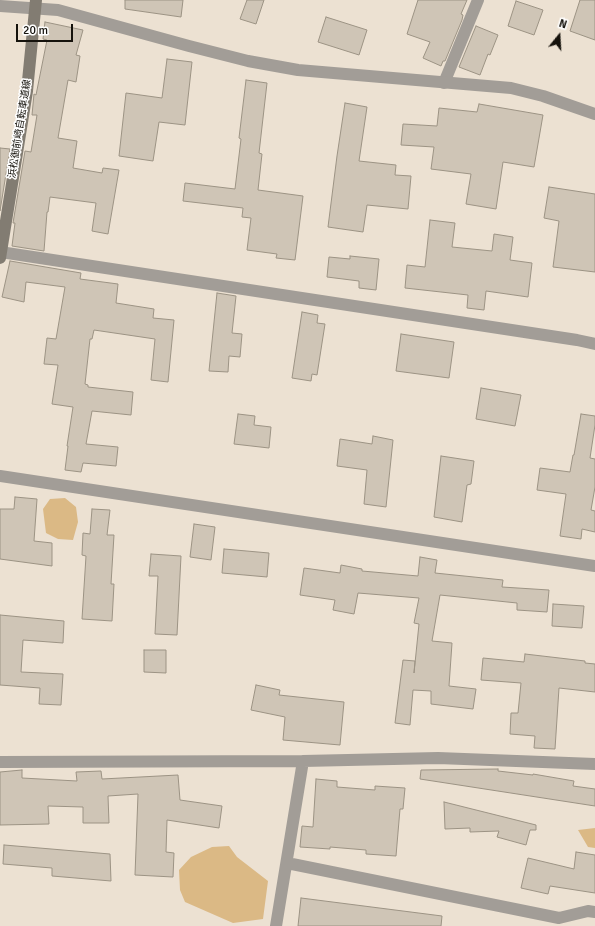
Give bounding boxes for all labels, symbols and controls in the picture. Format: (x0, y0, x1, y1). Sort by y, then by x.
scale bar (18, 16, 75, 42)
north arrow (539, 16, 579, 56)
text: N (557, 17, 569, 31)
text: 20 m (23, 23, 48, 38)
street label: 浜松御前崎自転車道線 (6, 79, 34, 179)

